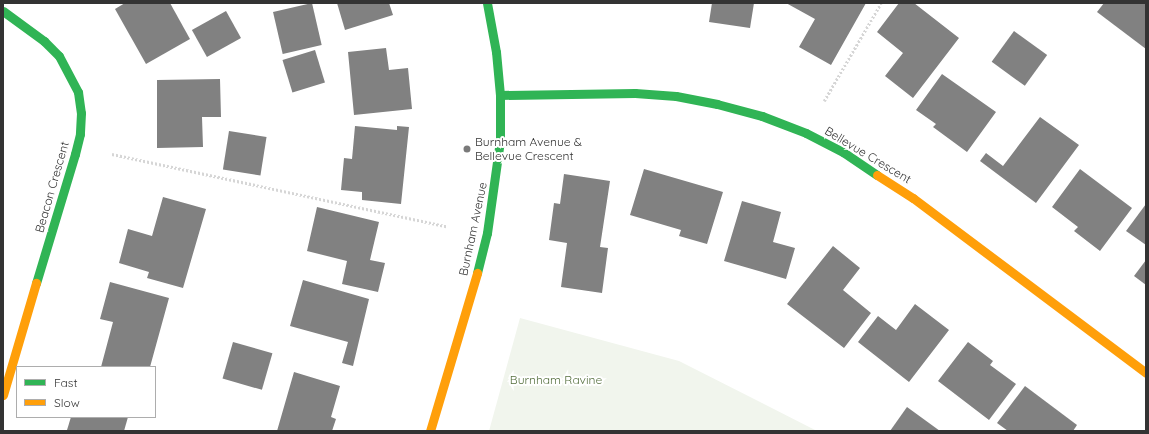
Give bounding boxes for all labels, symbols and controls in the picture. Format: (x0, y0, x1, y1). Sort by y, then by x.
street label: Bellevue Crescent (822, 123, 914, 187)
place label: Burnham Avenue & Bellevue Crescent (475, 135, 582, 163)
street label: Beacon Crescent (32, 140, 72, 234)
marker: Burnham Avenue & Bellevue Crescent (462, 144, 472, 154)
street label: Burnham Avenue (456, 181, 490, 277)
legend (16, 366, 156, 418)
park label: Burnham Ravine (510, 373, 602, 387)
text: Fast (54, 375, 78, 390)
text: Slow (54, 395, 80, 410)

